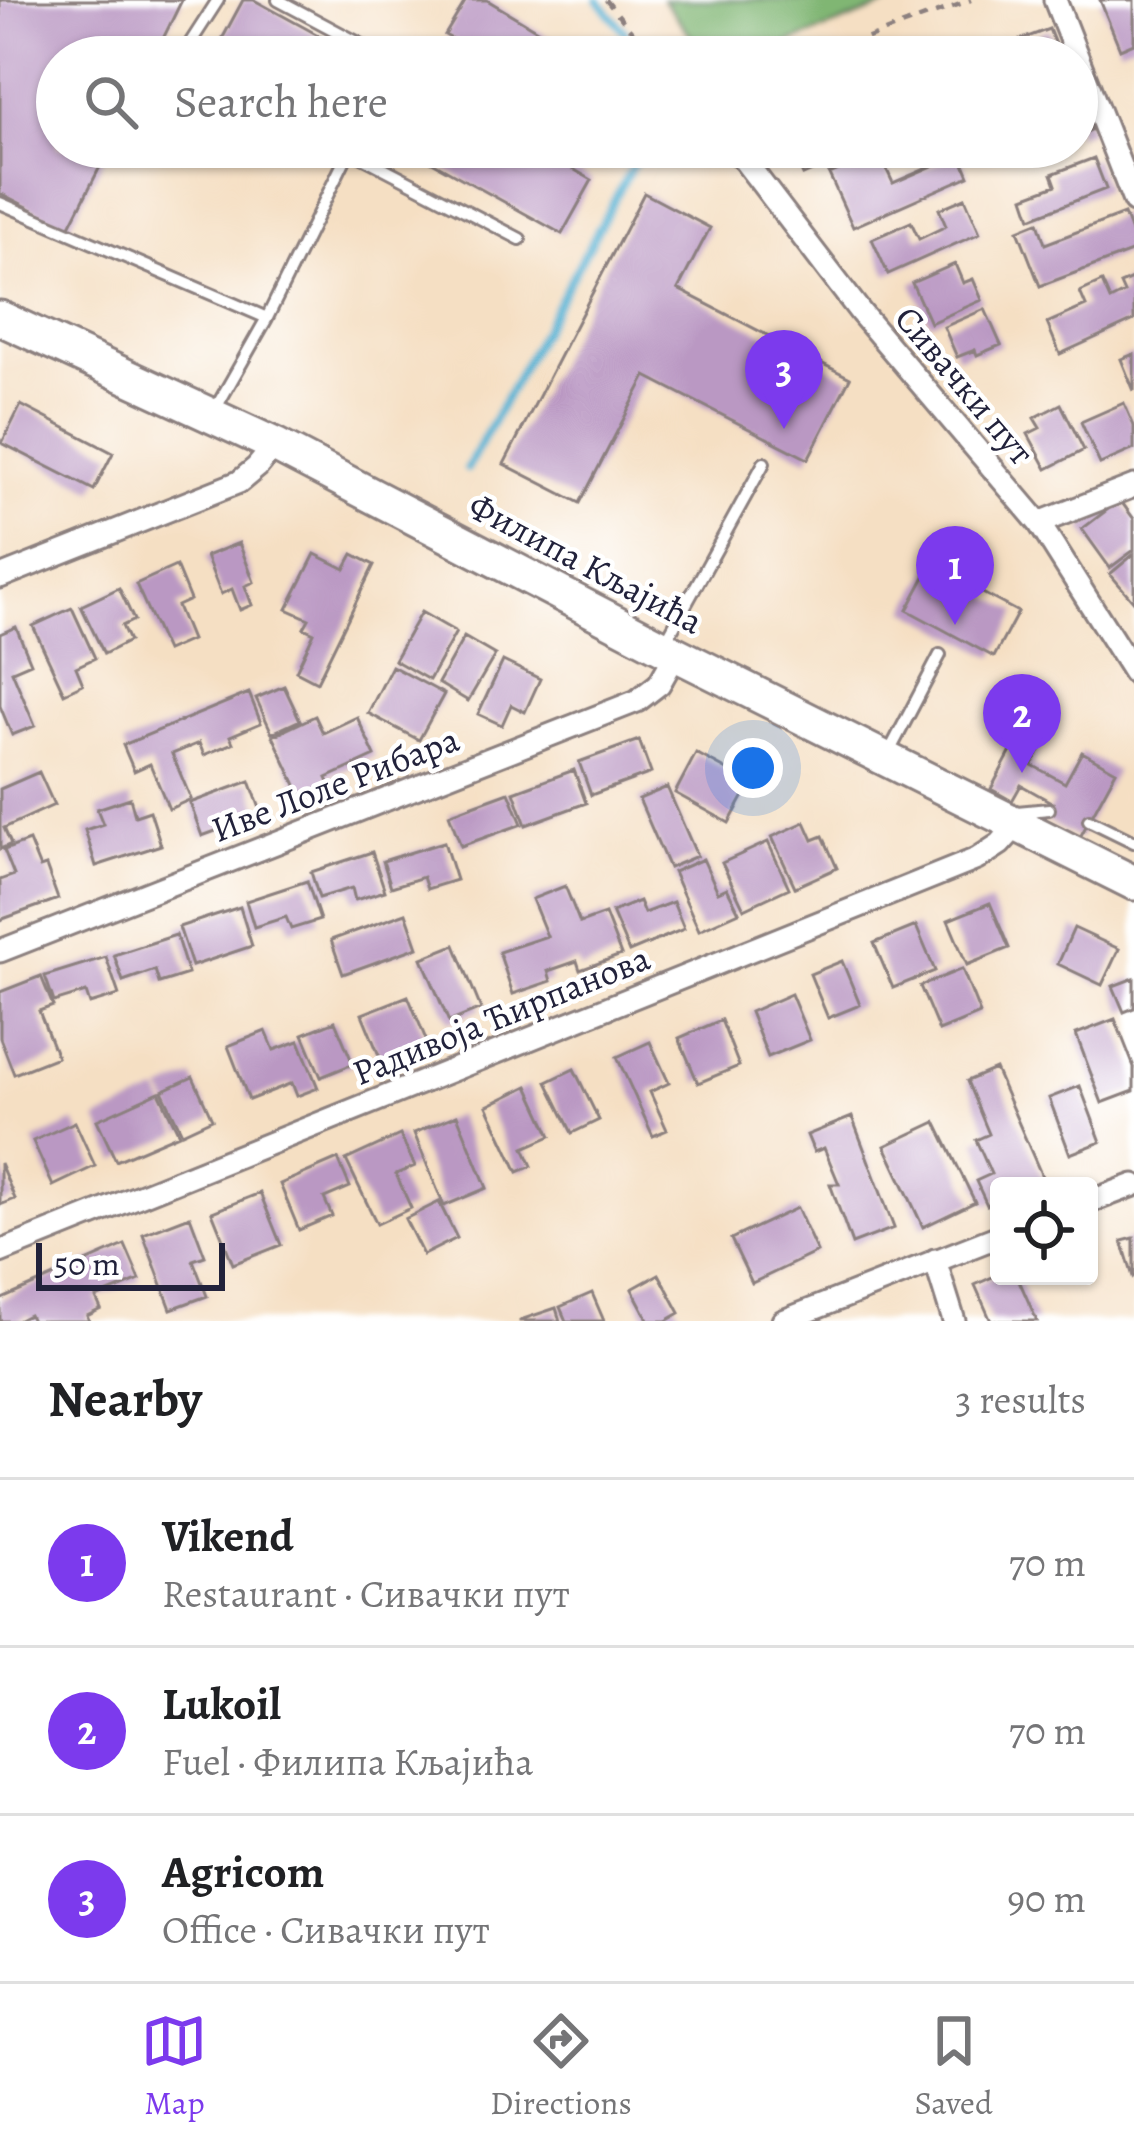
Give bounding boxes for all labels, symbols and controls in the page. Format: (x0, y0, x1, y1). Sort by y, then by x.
search box (36, 36, 1098, 168)
icon: search (78, 69, 144, 135)
text: Search here (174, 71, 388, 133)
street label: Сивачки пут (884, 295, 1046, 475)
pin: 3 (745, 330, 823, 429)
street label: Филипа Кљајића (460, 481, 712, 645)
pin: 1 (916, 526, 994, 625)
pin: 2 (983, 674, 1061, 773)
street label: Иве Лоле Рибара (204, 714, 466, 854)
your location (723, 738, 783, 798)
street label: Радивоја Ћирпанова (345, 933, 657, 1097)
map controls (990, 1177, 1098, 1285)
button: locate (990, 1177, 1098, 1285)
scale bar (36, 1237, 225, 1290)
text: 50 m (54, 1241, 120, 1286)
text: Nearby (48, 1364, 202, 1434)
text: 3 results (955, 1373, 1086, 1426)
text: Vikend (162, 1505, 294, 1567)
text: 1 (80, 1536, 94, 1589)
text: 70 m (1009, 1536, 1086, 1589)
text: Restaurant · Сивачки пут (162, 1567, 570, 1620)
text: Lukoil (162, 1673, 281, 1735)
text: 2 (78, 1704, 96, 1757)
text: 70 m (1009, 1704, 1086, 1757)
text: Fuel · Филипа Кљајића (162, 1735, 533, 1788)
text: Agricom (162, 1841, 324, 1903)
text: 3 (79, 1872, 95, 1925)
text: 90 m (1007, 1872, 1086, 1925)
text: Office · Сивачки пут (162, 1903, 490, 1956)
tab: Map (141, 2008, 207, 2125)
tab: Directions (490, 2008, 632, 2125)
tab: Saved (914, 2008, 993, 2125)

